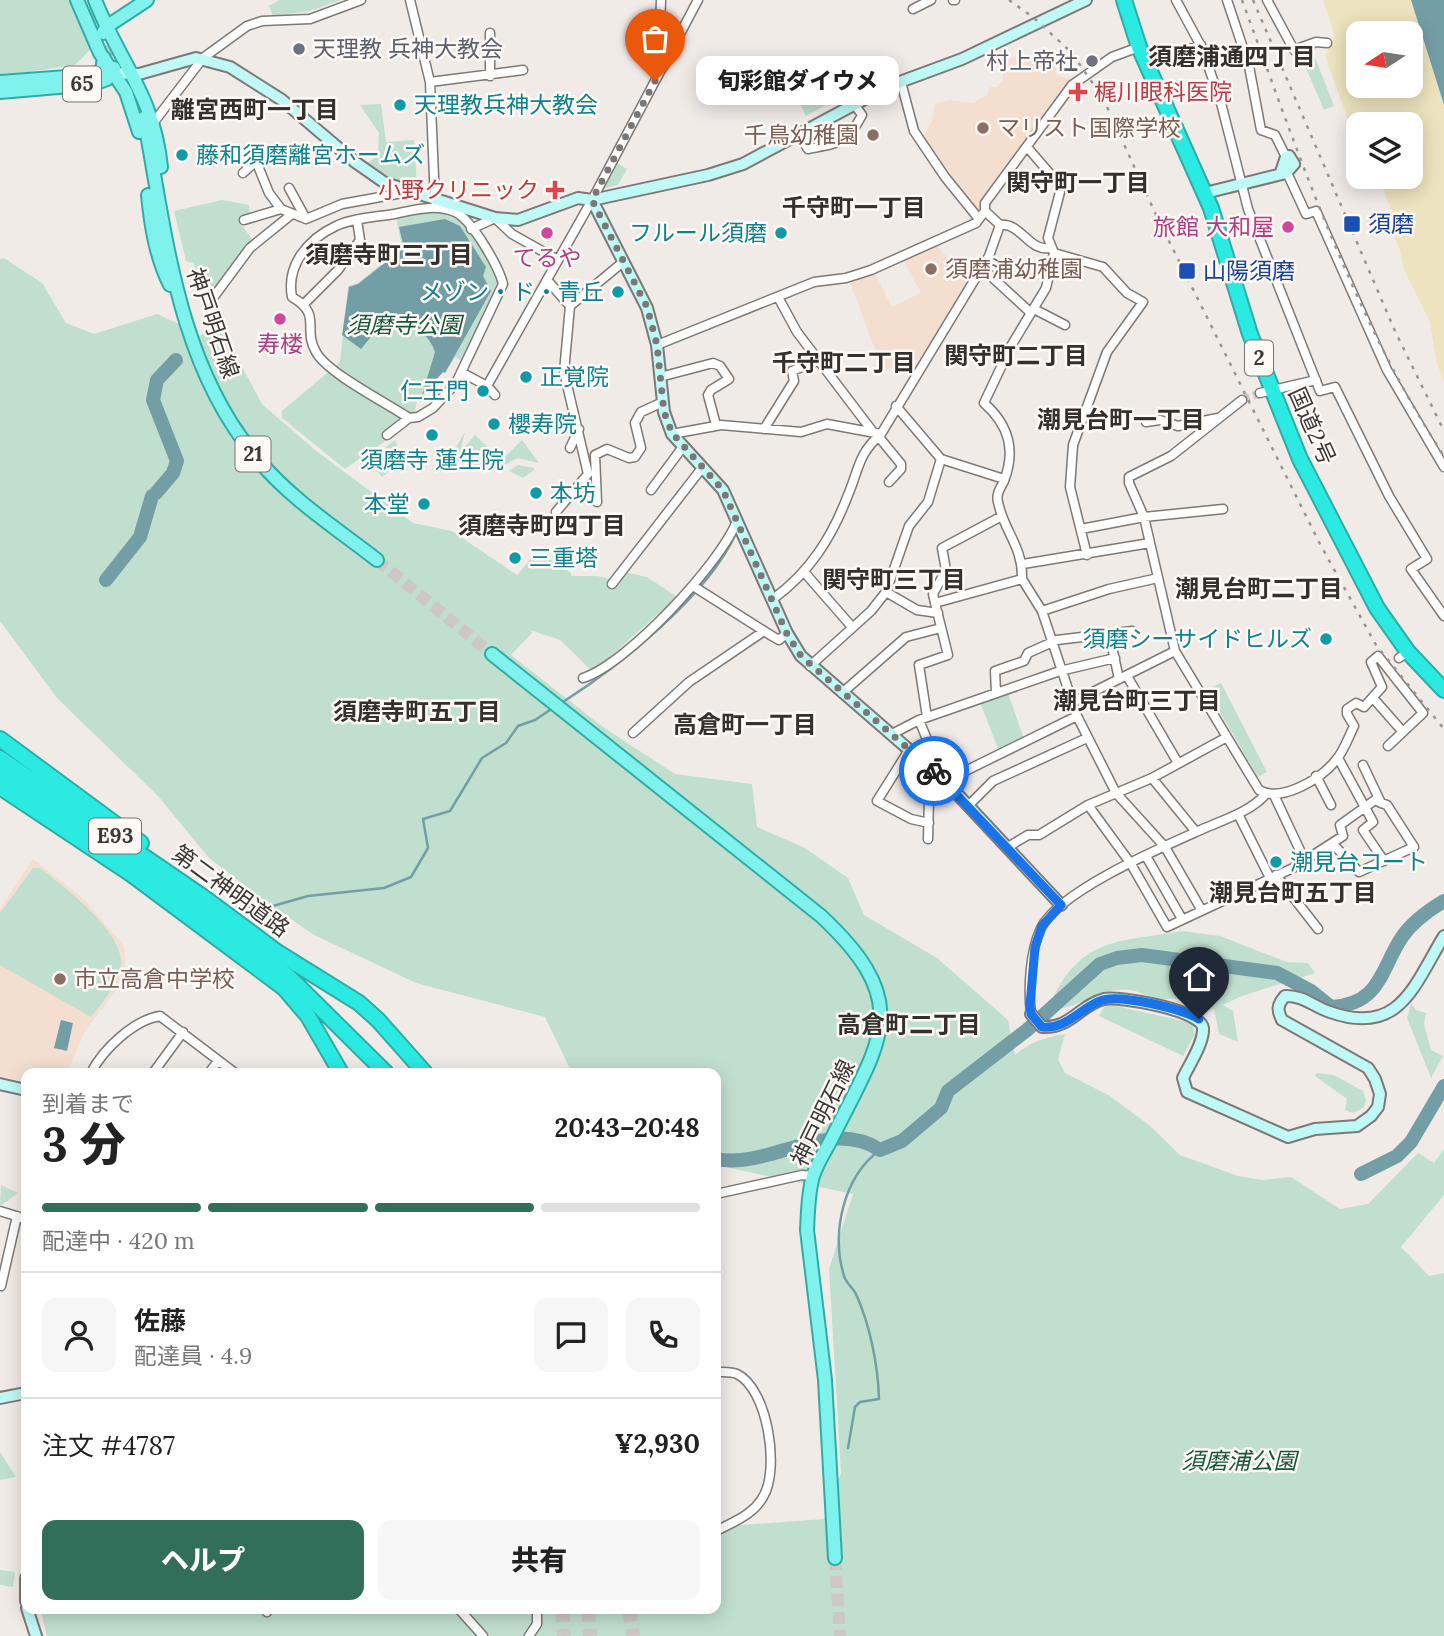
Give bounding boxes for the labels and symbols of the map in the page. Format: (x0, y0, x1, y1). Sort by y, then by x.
pin (625, 9, 685, 81)
north arrow (1346, 21, 1423, 98)
place label: 天理教 兵神大教会 (313, 34, 503, 63)
marker: 天理教 兵神大教会 (291, 41, 307, 57)
district label: 須磨浦通四丁目 (1148, 41, 1316, 72)
place label: 村上帝社 (986, 46, 1078, 75)
marker: 村上帝社 (1084, 53, 1100, 69)
callout: 旬彩館ダイウメ (697, 56, 900, 106)
road number: 65 (63, 66, 101, 102)
place label: 梶川眼科医院 (1094, 77, 1232, 106)
marker: 梶川眼科医院 (1068, 82, 1088, 102)
place label: 天理教兵神大教会 (414, 90, 598, 119)
district label: 離宮西町一丁目 (171, 94, 339, 125)
marker: 天理教兵神大教会 (392, 97, 408, 113)
place label: マリスト国際学校 (997, 113, 1181, 142)
place label: 千鳥幼稚園 (744, 120, 859, 149)
marker: マリスト国際学校 (975, 120, 991, 136)
marker: 千鳥幼稚園 (865, 127, 881, 143)
place label: 藤和須磨離宮ホームズ (196, 140, 425, 169)
marker: 藤和須磨離宮ホームズ (174, 147, 190, 163)
district label: 関守町一丁目 (1006, 167, 1150, 198)
place label: 小野クリニック (378, 175, 539, 204)
marker: 小野クリニック (545, 180, 565, 200)
district label: 千守町一丁目 (782, 192, 926, 223)
place label: 須磨 (1368, 209, 1414, 238)
place label: 旅館 大和屋 (1153, 212, 1274, 241)
marker: 須磨 (1342, 214, 1362, 234)
place label: フルール須磨 (629, 218, 767, 247)
marker: 旅館 大和屋 (1280, 219, 1296, 235)
marker: てるや (539, 225, 555, 241)
marker: フルール須磨 (773, 225, 789, 241)
district label: 須磨寺町三丁目 (305, 239, 473, 270)
place label: てるや (513, 243, 582, 272)
place label: 須磨浦幼稚園 (945, 254, 1083, 283)
place label: 山陽須磨 (1203, 256, 1295, 285)
marker: 須磨浦幼稚園 (923, 261, 939, 277)
marker: 山陽須磨 (1177, 261, 1197, 281)
street label: 神戸明石線 (181, 264, 246, 382)
place label: メゾン・ド・青丘 (420, 277, 604, 306)
marker: メゾン・ド・青丘 (610, 284, 626, 300)
park label: 須磨寺公園 (347, 310, 465, 339)
marker: 寿楼 (272, 311, 288, 327)
place label: 寿楼 (257, 329, 303, 358)
district label: 関守町二丁目 (944, 340, 1088, 371)
road number: 2 (1245, 340, 1273, 376)
district label: 千守町二丁目 (772, 347, 916, 378)
place label: 正覚院 (540, 362, 609, 391)
marker: 正覚院 (518, 369, 534, 385)
place label: 仁王門 (400, 376, 469, 405)
marker: 仁王門 (475, 383, 491, 399)
street label: 国道2号 (1283, 383, 1342, 469)
district label: 潮見台町一丁目 (1037, 404, 1205, 435)
place label: 櫻寿院 (508, 409, 577, 438)
marker: 櫻寿院 (486, 416, 502, 432)
marker: 須磨寺 蓮生院 (424, 427, 440, 443)
road number: 21 (236, 436, 270, 472)
place label: 須磨寺 蓮生院 (360, 445, 504, 474)
place label: 本坊 (550, 478, 596, 507)
marker: 本坊 (528, 485, 544, 501)
place label: 本堂 (364, 489, 410, 518)
marker: 本堂 (416, 496, 432, 512)
district label: 須磨寺町四丁目 (458, 510, 626, 541)
place label: 三重塔 (529, 543, 598, 572)
marker: 三重塔 (507, 550, 523, 566)
district label: 関守町三丁目 (822, 564, 966, 595)
district label: 潮見台町二丁目 (1175, 573, 1343, 604)
place label: 須磨シーサイドヒルズ (1082, 624, 1312, 653)
marker: 須磨シーサイドヒルズ (1318, 631, 1334, 647)
district label: 潮見台町三丁目 (1053, 685, 1221, 716)
district label: 須磨寺町五丁目 (333, 696, 501, 727)
district label: 高倉町一丁目 (673, 709, 817, 740)
courier (899, 736, 969, 806)
road number: E93 (89, 818, 141, 854)
street label: 第二神明道路 (167, 838, 296, 943)
place label: 潮見台コート (1290, 847, 1428, 876)
marker: 潮見台コート (1268, 854, 1284, 870)
district label: 潮見台町五丁目 (1209, 877, 1377, 908)
pin (1169, 947, 1229, 1019)
place label: 市立高倉中学校 (74, 964, 235, 993)
marker: 市立高倉中学校 (52, 971, 68, 987)
district label: 高倉町二丁目 (837, 1009, 981, 1040)
street label: 神戸明石線 (784, 1055, 861, 1171)
park label: 須磨浦公園 (1182, 1446, 1300, 1475)

